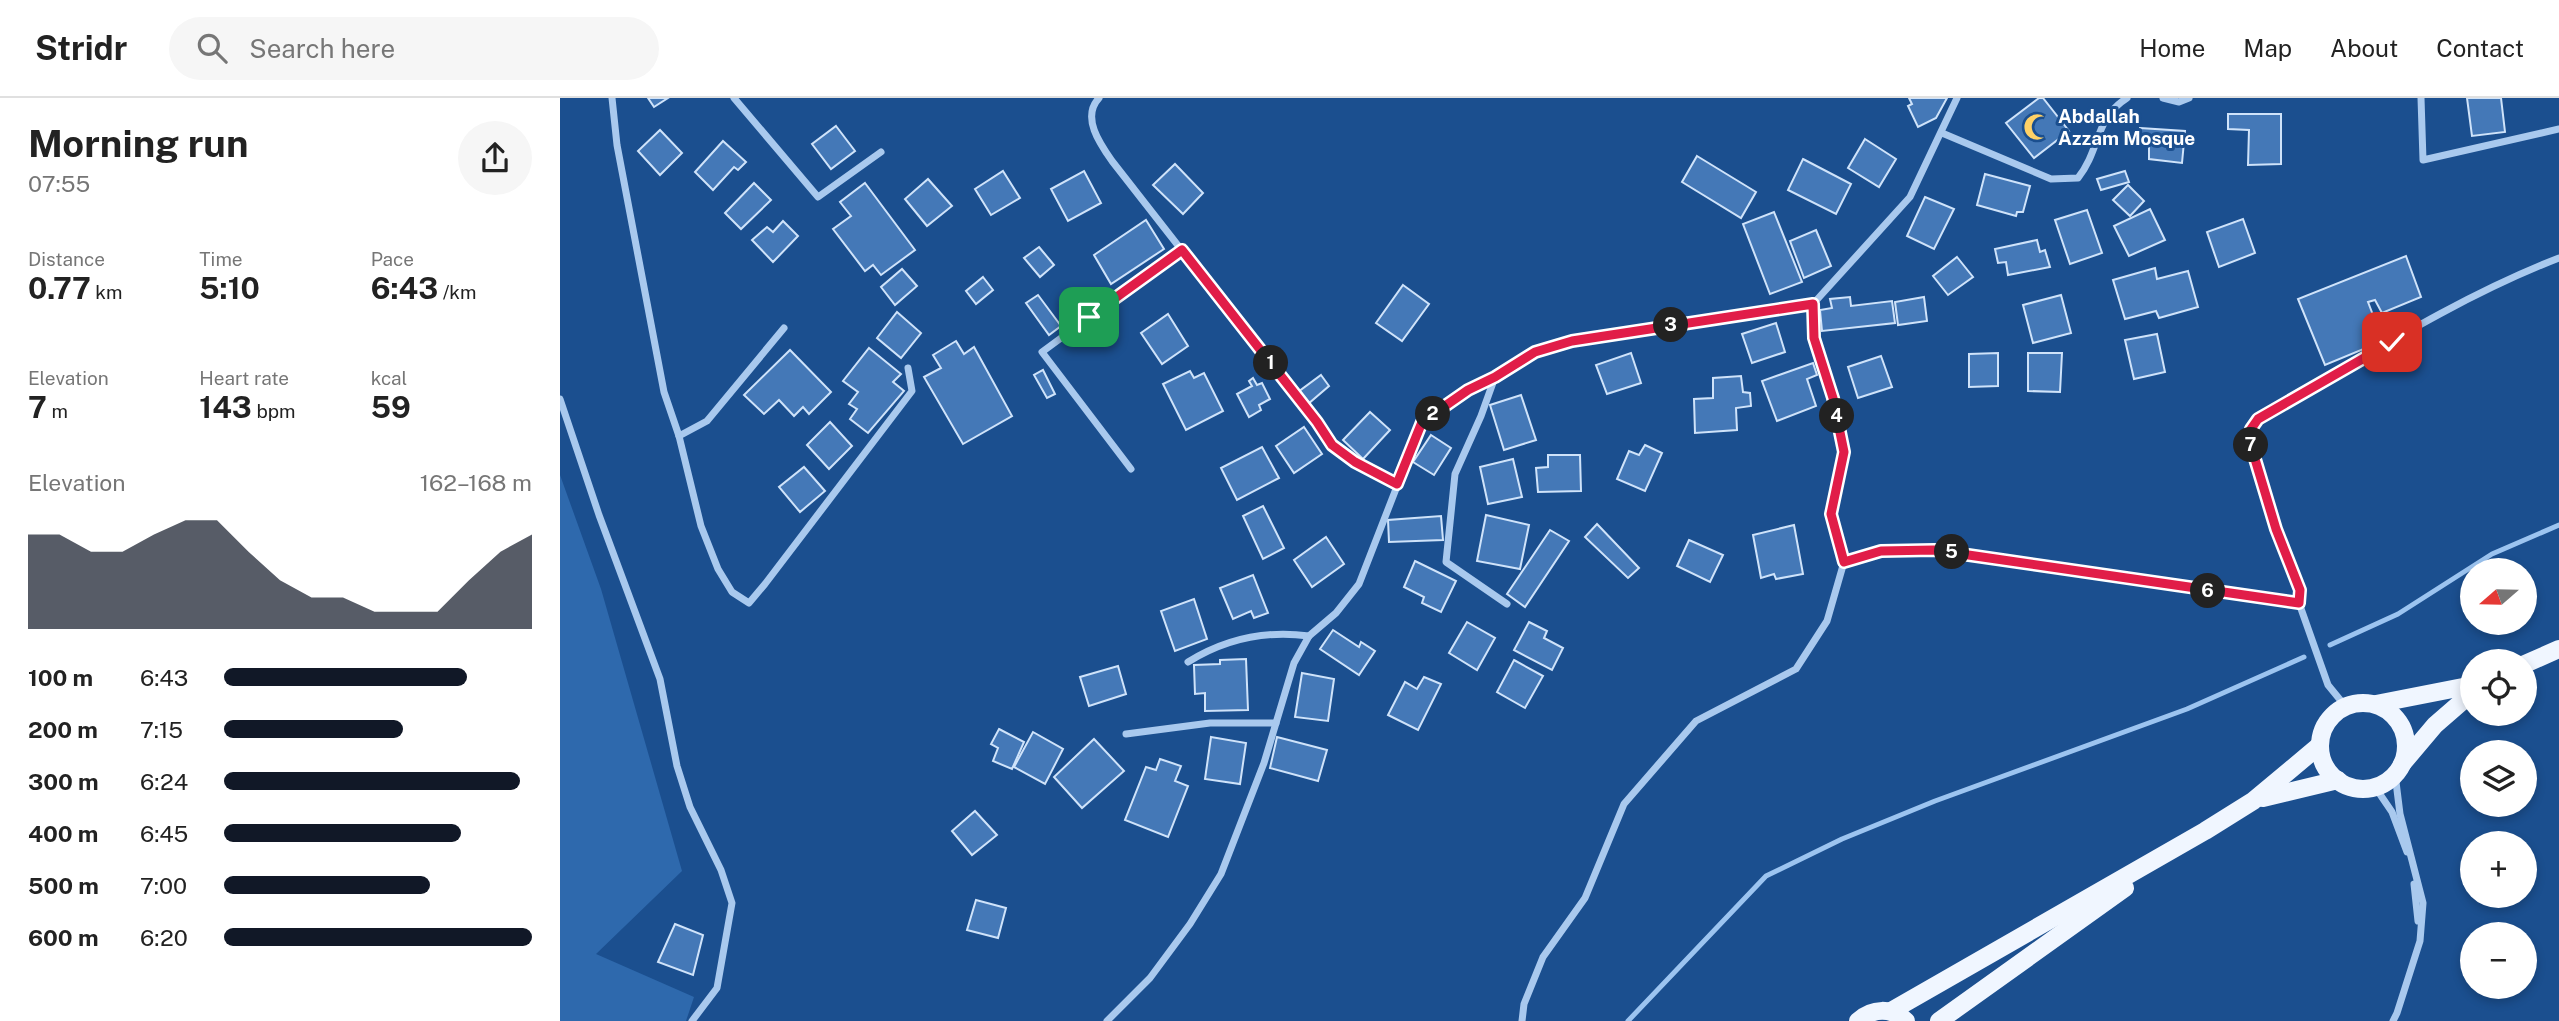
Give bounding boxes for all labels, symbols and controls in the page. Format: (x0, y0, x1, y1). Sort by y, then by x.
search box (169, 17, 659, 80)
text: Stridr (35, 29, 127, 67)
icon: search (193, 29, 231, 67)
text: Search here (249, 33, 395, 64)
text: Home (2139, 34, 2205, 62)
text: Map (2243, 34, 2292, 62)
text: About (2330, 34, 2398, 62)
text: Contact (2436, 34, 2524, 62)
place label: Abdallah Azzam Mosque (2058, 105, 2195, 149)
mosque icon: Abdallah Azzam Mosque (2022, 112, 2052, 142)
text: Morning run (28, 121, 249, 166)
button: share (458, 121, 532, 195)
text: 07:55 (28, 170, 90, 197)
text: Distance (28, 248, 105, 270)
text: Time (199, 248, 243, 270)
text: Pace (371, 248, 414, 270)
text: 0.77 (28, 270, 91, 306)
text: 5:10 (199, 270, 260, 306)
text: 6:43 (371, 270, 438, 306)
text: km (91, 281, 122, 303)
text: /km (438, 281, 476, 303)
pin (1059, 287, 1119, 347)
icon: arrive (1070, 298, 1108, 336)
pin: 3 (1654, 308, 1688, 342)
pin (2362, 312, 2422, 372)
text: 3 (1664, 313, 1677, 335)
icon: check (2373, 323, 2411, 361)
pin: 1 (1254, 345, 1288, 380)
text: 1 (1266, 351, 1275, 373)
text: Elevation (28, 367, 109, 389)
text: Heart rate (199, 367, 289, 389)
text: kcal (371, 367, 407, 389)
text: 7 (28, 389, 47, 425)
text: 143 (199, 389, 252, 425)
text: 59 (371, 389, 411, 425)
pin: 2 (1416, 396, 1450, 432)
pin: 4 (1820, 398, 1854, 434)
text: m (47, 400, 68, 422)
text: bpm (252, 400, 296, 422)
text: 2 (1426, 402, 1439, 424)
text: 4 (1830, 404, 1843, 426)
pin: 7 (2234, 428, 2268, 462)
text: 7 (2245, 433, 2256, 455)
text: Elevation (28, 469, 126, 496)
text: 162–168 m (420, 469, 532, 496)
pin: 5 (1934, 534, 1970, 570)
text: 5 (1945, 540, 1958, 562)
north arrow (2460, 558, 2538, 635)
map controls (2460, 558, 2537, 999)
pin: 6 (2190, 574, 2226, 608)
text: 6 (2201, 579, 2214, 601)
button: locate (2460, 649, 2537, 726)
text: 100 m (28, 664, 93, 691)
text: 6:43 (140, 664, 188, 691)
text: 200 m (28, 716, 98, 743)
text: 7:15 (140, 716, 183, 743)
button: layers (2460, 740, 2537, 817)
text: 300 m (28, 768, 99, 795)
text: 6:24 (140, 768, 188, 795)
text: 400 m (28, 820, 98, 847)
text: 6:45 (140, 820, 188, 847)
button: + (2460, 831, 2537, 908)
text: 500 m (28, 872, 99, 899)
text: 7:00 (140, 872, 187, 899)
button: − (2460, 922, 2537, 999)
text: 600 m (28, 924, 98, 951)
text: 6:20 (140, 924, 188, 951)

